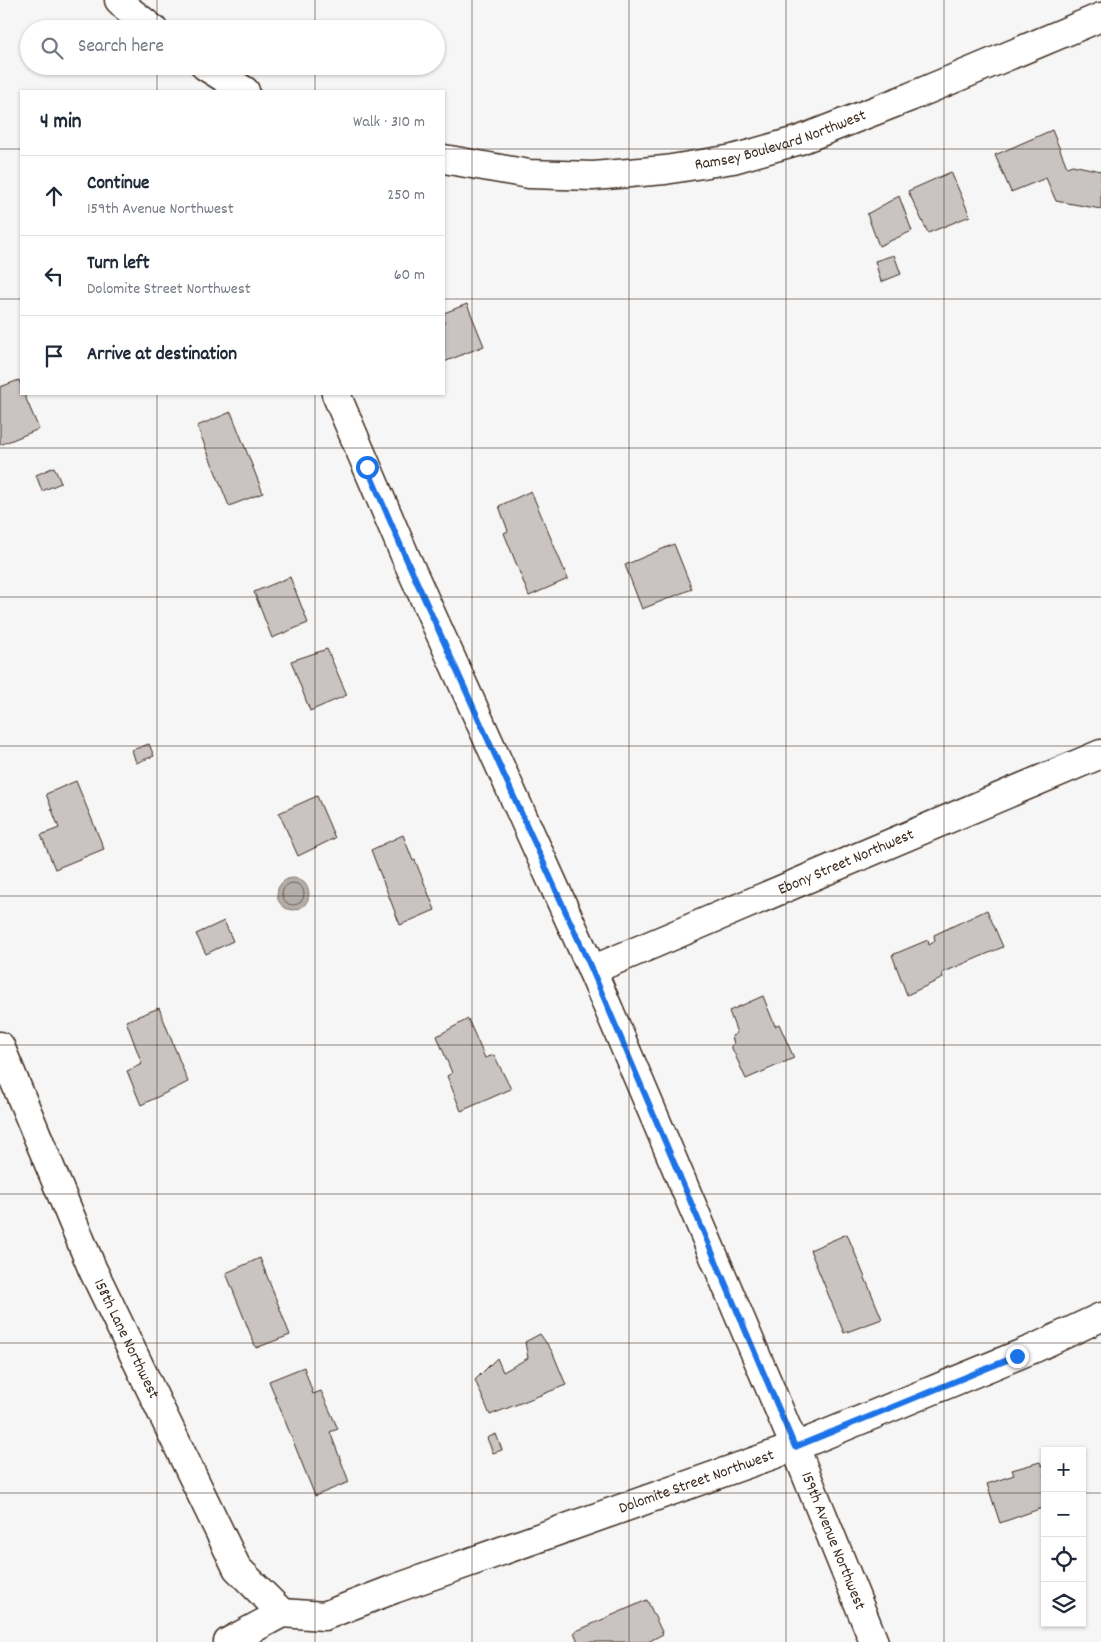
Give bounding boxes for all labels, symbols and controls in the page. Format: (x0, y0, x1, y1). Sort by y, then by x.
search box (20, 20, 445, 75)
icon: search (38, 34, 66, 62)
text: Search here (78, 34, 164, 61)
street label: Ramsey Boulevard Northwest (693, 104, 869, 177)
text: 4 min (40, 108, 82, 138)
text: Walk · 310 m (353, 111, 425, 134)
text: Continue (87, 171, 149, 198)
icon: ahead (40, 182, 68, 210)
text: 250 m (387, 184, 425, 207)
text: 159th Avenue Northwest (87, 198, 234, 221)
text: Turn left (87, 251, 150, 278)
icon: left (40, 262, 68, 290)
text: 60 m (394, 264, 425, 287)
text: Dolomite Street Northwest (87, 278, 251, 301)
icon: arrive (40, 342, 68, 370)
text: Arrive at destination (87, 342, 237, 369)
route start (356, 456, 379, 479)
street label: Ebony Street Northwest (775, 823, 918, 901)
street label: 158th Lane Northwest (87, 1275, 165, 1403)
route end (1006, 1345, 1029, 1368)
street label: Dolomite Street Northwest (615, 1444, 778, 1520)
map controls (1041, 1447, 1086, 1627)
button: + (1041, 1447, 1086, 1492)
street label: 159th Avenue Northwest (795, 1468, 871, 1613)
button: − (1041, 1492, 1086, 1537)
button: locate (1041, 1537, 1086, 1582)
button: layers (1041, 1582, 1086, 1627)

